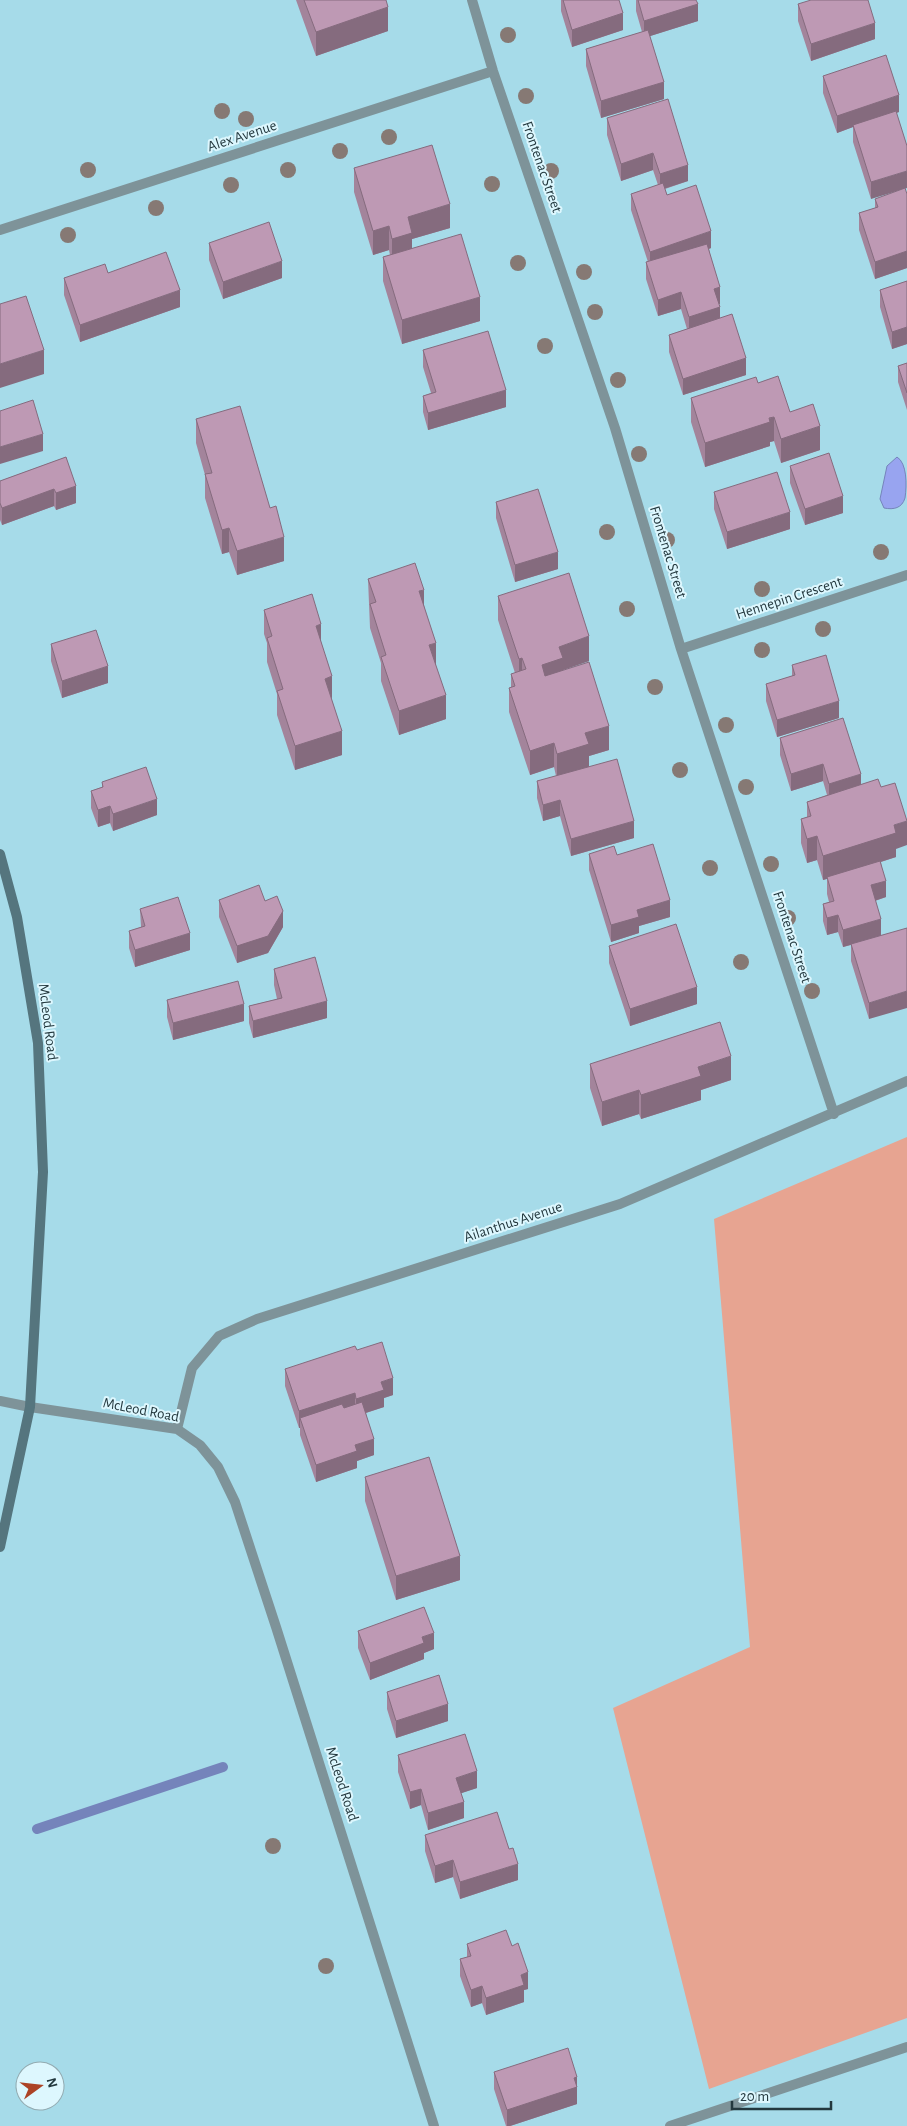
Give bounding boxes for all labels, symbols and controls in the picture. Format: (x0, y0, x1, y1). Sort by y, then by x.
street label: Alex Avenue (205, 118, 279, 154)
street label: Frontenac Street (519, 119, 565, 215)
street label: Frontenac Street (647, 504, 689, 600)
street label: Hennepin Crescent (734, 574, 844, 622)
street label: Frontenac Street (770, 889, 814, 985)
street label: McLeod Road (36, 983, 60, 1061)
street label: Ailanthus Avenue (462, 1199, 564, 1245)
street label: McLeod Road (102, 1395, 181, 1425)
street label: McLeod Road (323, 1745, 361, 1823)
north arrow (15, 2061, 65, 2111)
text: N (44, 2076, 60, 2089)
scale bar (732, 2078, 831, 2110)
text: 20 m (740, 2089, 769, 2104)

